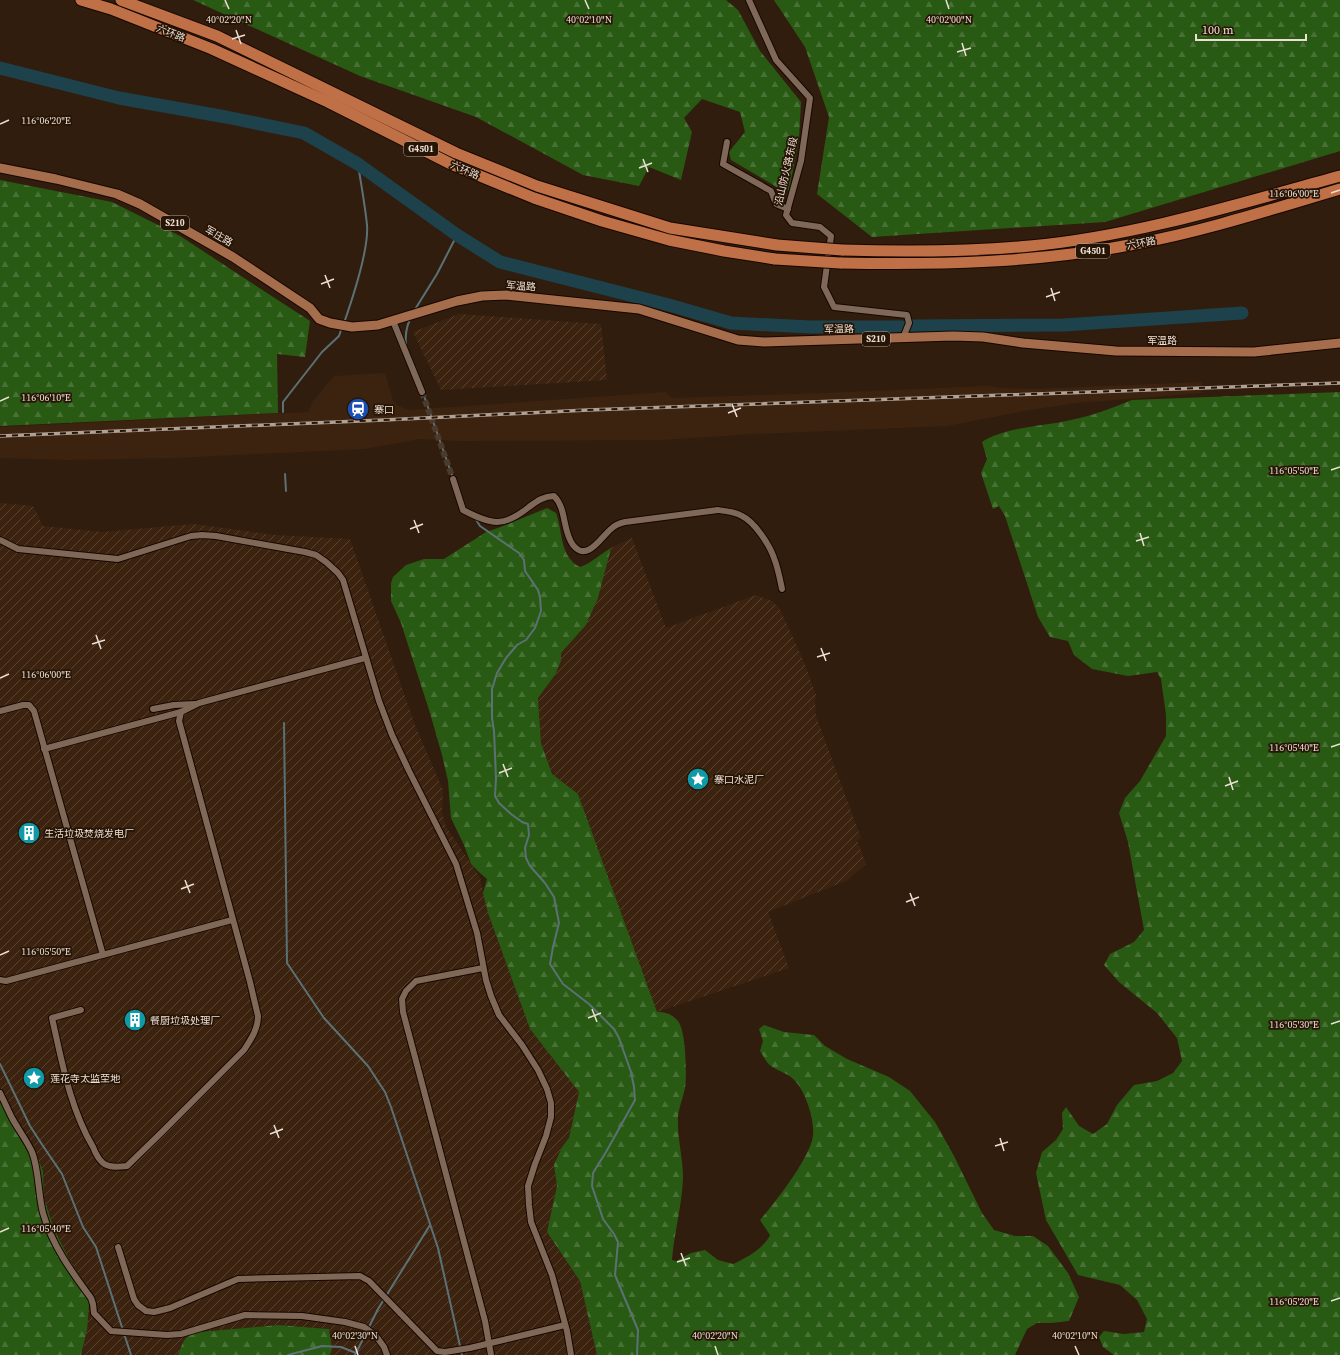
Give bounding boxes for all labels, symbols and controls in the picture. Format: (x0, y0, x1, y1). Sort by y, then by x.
text: 40°02'20"N (206, 13, 252, 26)
text: 40°02'10"N (566, 13, 612, 26)
text: 40°02'00"N (926, 13, 972, 26)
scale bar (1196, 16, 1306, 42)
street label: 六环路 (155, 21, 187, 45)
text: 100 m (1202, 22, 1234, 38)
text: 116°06'20"E (21, 114, 71, 127)
street label: 沿山防火路东段 (772, 135, 800, 207)
road number: G4501 (404, 142, 438, 156)
street label: 六环路 (449, 158, 481, 182)
text: 116°06'00"E (1269, 187, 1319, 200)
road number: S210 (161, 216, 189, 230)
street label: 军庄路 (203, 223, 235, 249)
street label: 六环路 (1125, 234, 1157, 252)
road number: G4501 (1076, 244, 1110, 258)
street label: 军温路 (506, 278, 536, 294)
street label: 军温路 (824, 322, 854, 336)
road number: S210 (862, 332, 890, 346)
street label: 军温路 (1147, 334, 1177, 347)
text: 116°06'10"E (21, 391, 71, 404)
station icon: 寨口 (345, 396, 371, 422)
place label: 寨口 (374, 403, 394, 416)
text: 116°05'50"E (1269, 464, 1319, 477)
text: 116°06'00"E (21, 668, 71, 681)
text: 116°05'40"E (1269, 741, 1319, 754)
place icon: 寨口水泥厂 (685, 766, 711, 792)
place label: 寨口水泥厂 (714, 773, 764, 786)
building icon: 生活垃圾焚烧发电厂 (16, 820, 42, 846)
place label: 生活垃圾焚烧发电厂 (44, 827, 134, 840)
text: 116°05'50"E (21, 945, 71, 958)
building icon: 餐厨垃圾处理厂 (122, 1007, 148, 1033)
place label: 餐厨垃圾处理厂 (150, 1014, 220, 1027)
text: 116°05'30"E (1269, 1018, 1319, 1031)
place icon: 莲花寺太监茔地 (21, 1065, 47, 1091)
place label: 莲花寺太监茔地 (50, 1072, 121, 1085)
text: 116°05'40"E (21, 1222, 71, 1235)
text: 116°05'20"E (1269, 1295, 1319, 1308)
text: 40°02'30"N (332, 1329, 378, 1342)
text: 40°02'20"N (692, 1329, 738, 1342)
text: 40°02'10"N (1052, 1329, 1098, 1342)

